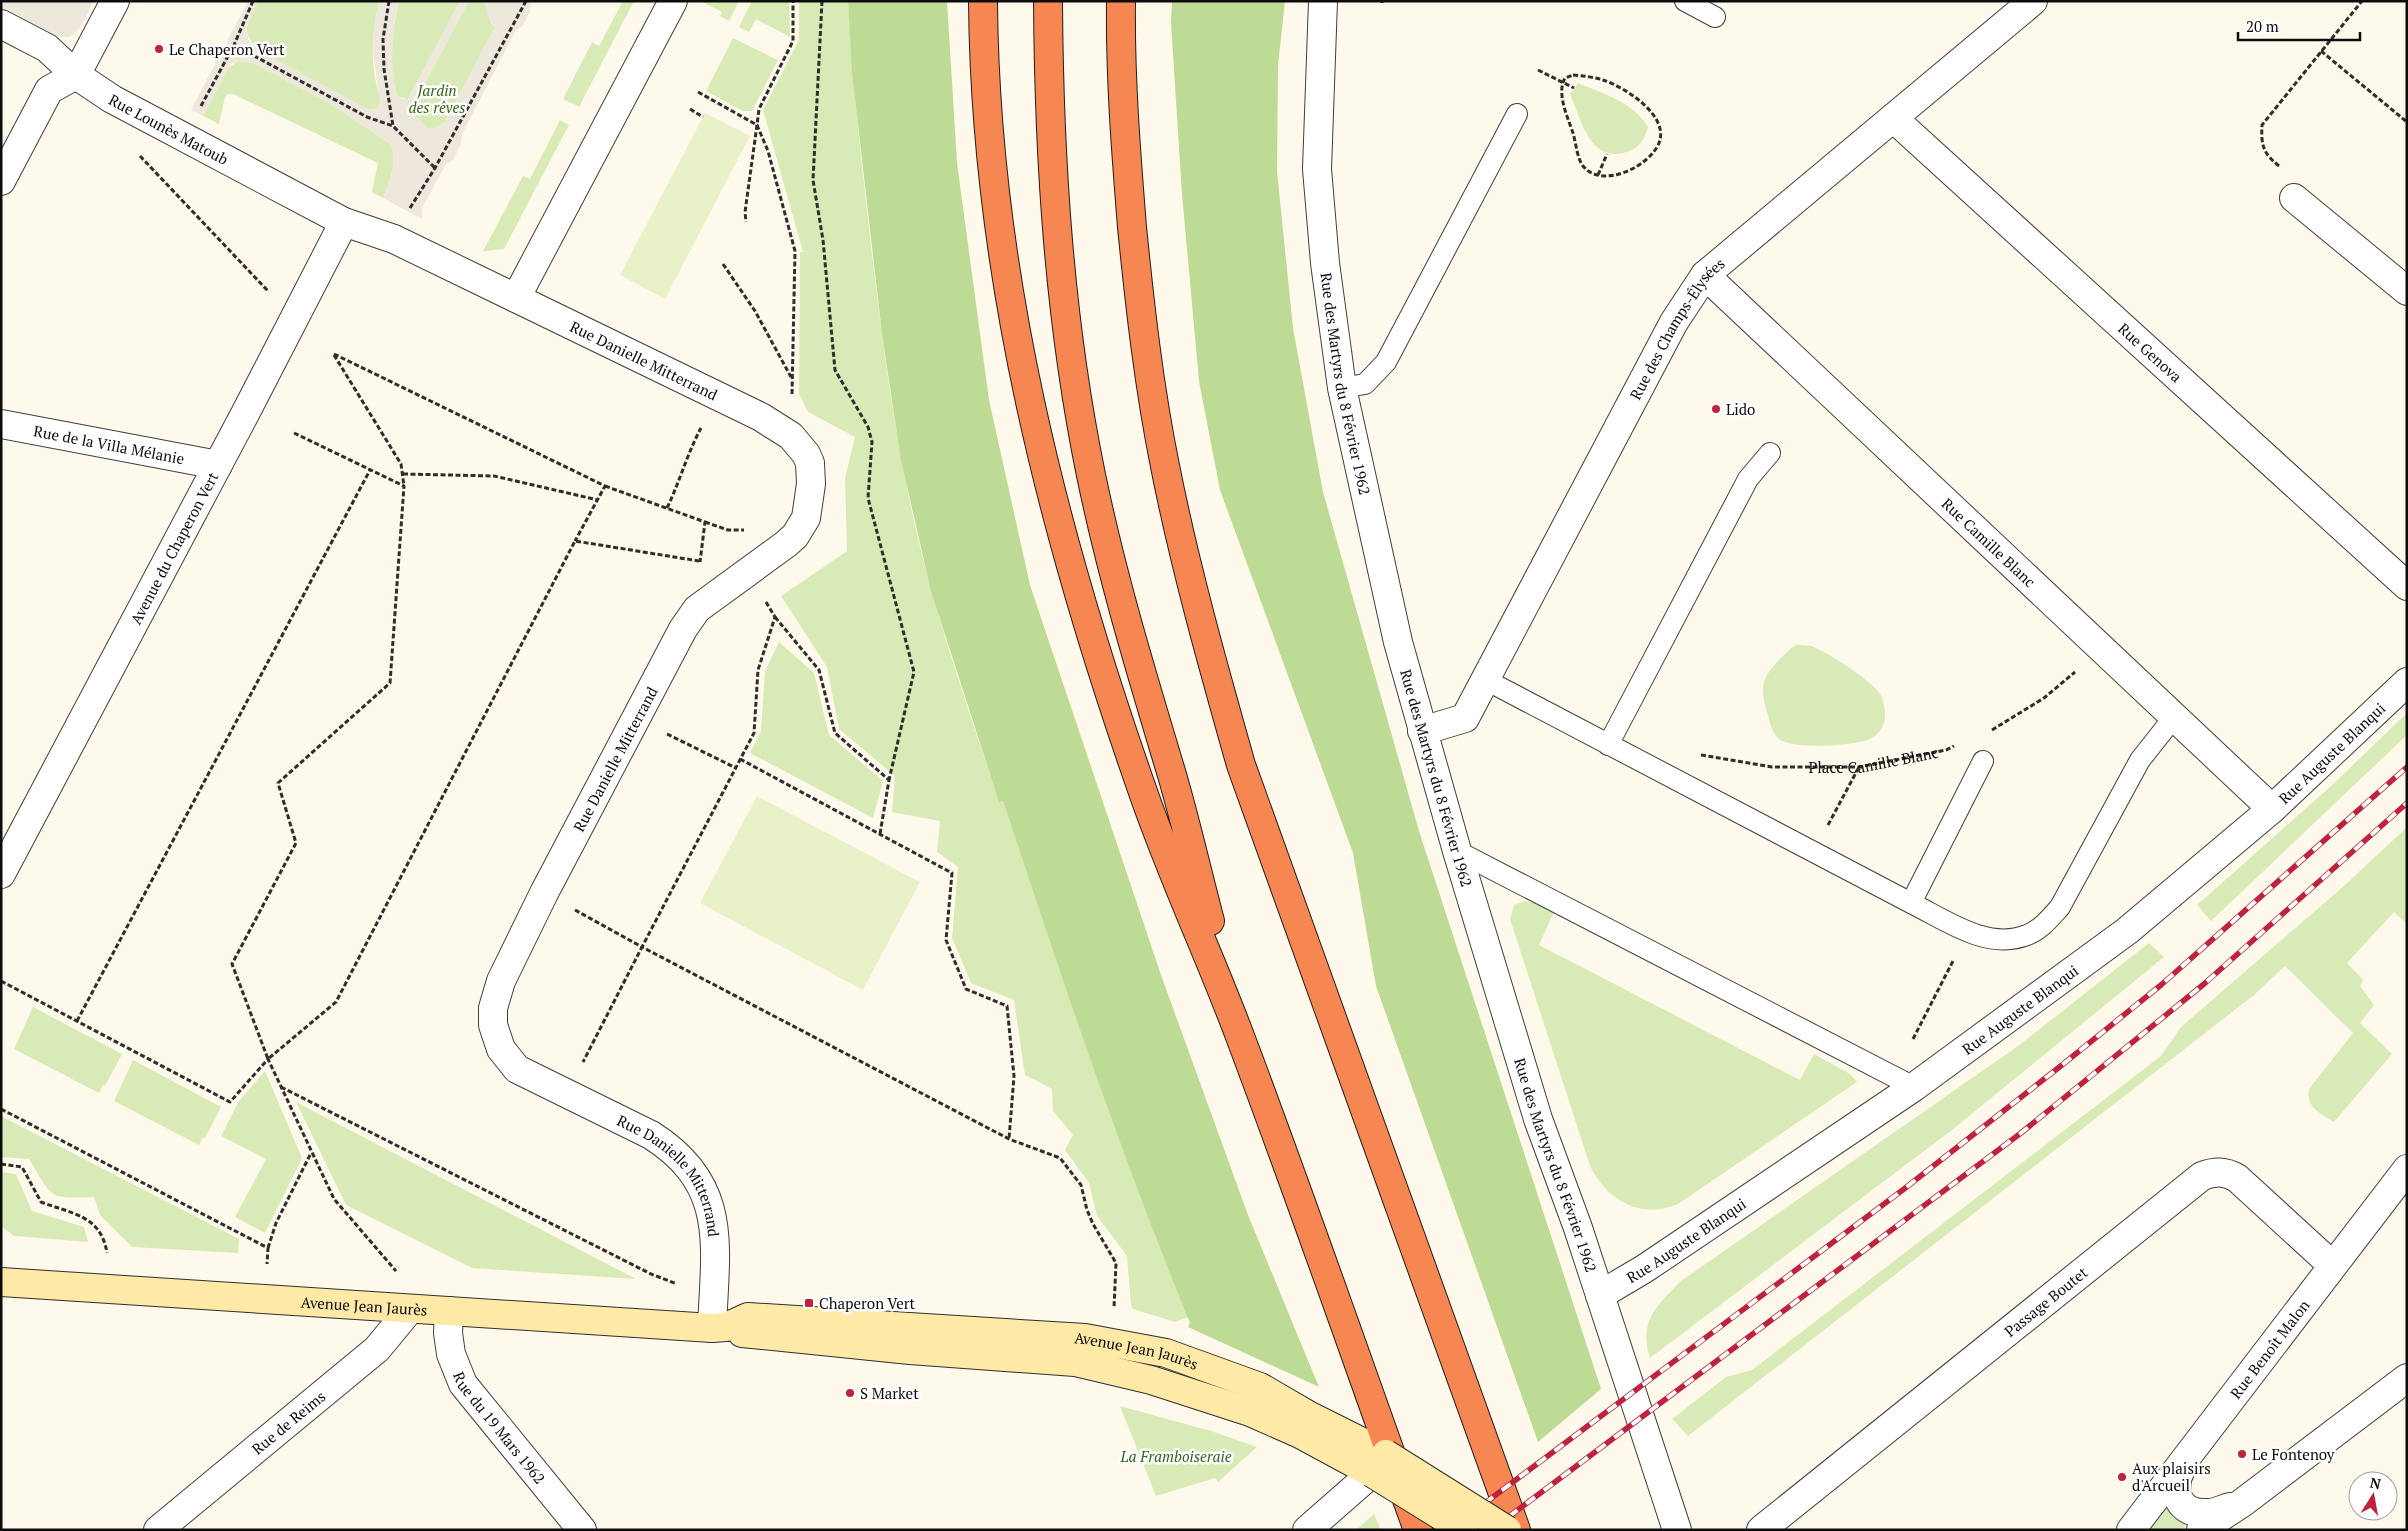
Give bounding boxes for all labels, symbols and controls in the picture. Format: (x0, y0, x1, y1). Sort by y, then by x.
scale bar (2238, 10, 2360, 42)
text: 20 m (2246, 16, 2279, 36)
place label: Le Chaperon Vert (169, 39, 285, 59)
marker: Le Chaperon Vert (153, 43, 165, 55)
park label: Jardin des rêves (409, 80, 465, 117)
street label: Rue Lounès Matoub (106, 89, 232, 169)
street label: Rue des Champs-Élysées (1625, 253, 1729, 403)
street label: Rue des Martyrs du 8 Février 1962 (1316, 271, 1375, 497)
street label: Rue Danielle Mitterrand (567, 316, 721, 404)
street label: Rue Genova (2114, 318, 2187, 387)
place label: Lido (1726, 399, 1755, 419)
marker: Lido (1710, 403, 1722, 415)
street label: Rue de la Villa Mélanie (32, 420, 186, 468)
street label: Avenue du Chaperon Vert (125, 468, 223, 628)
street label: Rue Camille Blanc (1938, 493, 2040, 591)
street label: Rue des Martyrs du 8 Février 1962 (1396, 667, 1477, 889)
street label: Rue Danielle Mitterrand (568, 683, 662, 835)
street label: Rue Auguste Blanqui (2274, 698, 2389, 808)
street label: Place Camille Blanc (1808, 742, 1940, 777)
street label: Rue Auguste Blanqui (1958, 960, 2082, 1059)
street label: Rue des Martyrs du 8 Février 1962 (1510, 1055, 1602, 1275)
street label: Rue Danielle Mitterrand (614, 1110, 724, 1238)
street label: Rue Auguste Blanqui (1623, 1193, 1750, 1287)
street label: Passage Boutet (2000, 1262, 2092, 1341)
street label: Avenue Jean Jaurès (300, 1291, 428, 1320)
place label: Chaperon Vert (819, 1293, 915, 1313)
street label: Rue Benoît Malon (2225, 1295, 2314, 1402)
marker: Chaperon Vert (803, 1297, 815, 1309)
street label: Avenue Jean Jaurès (1074, 1327, 1201, 1374)
street label: Rue du 19 Mars 1962 (449, 1369, 550, 1488)
place label: S Market (860, 1383, 919, 1403)
street label: Rue de Reims (247, 1386, 329, 1459)
marker: S Market (844, 1387, 856, 1399)
place label: Le Fontenoy (2252, 1444, 2335, 1464)
park label: La Framboiseraie (1119, 1446, 1232, 1466)
marker: Le Fontenoy (2236, 1448, 2248, 1460)
place label: Aux plaisirs d'Arcueil (2132, 1458, 2211, 1495)
marker: Aux plaisirs d'Arcueil (2116, 1471, 2128, 1483)
north arrow (2348, 1471, 2398, 1521)
text: N (2369, 1472, 2383, 1493)

